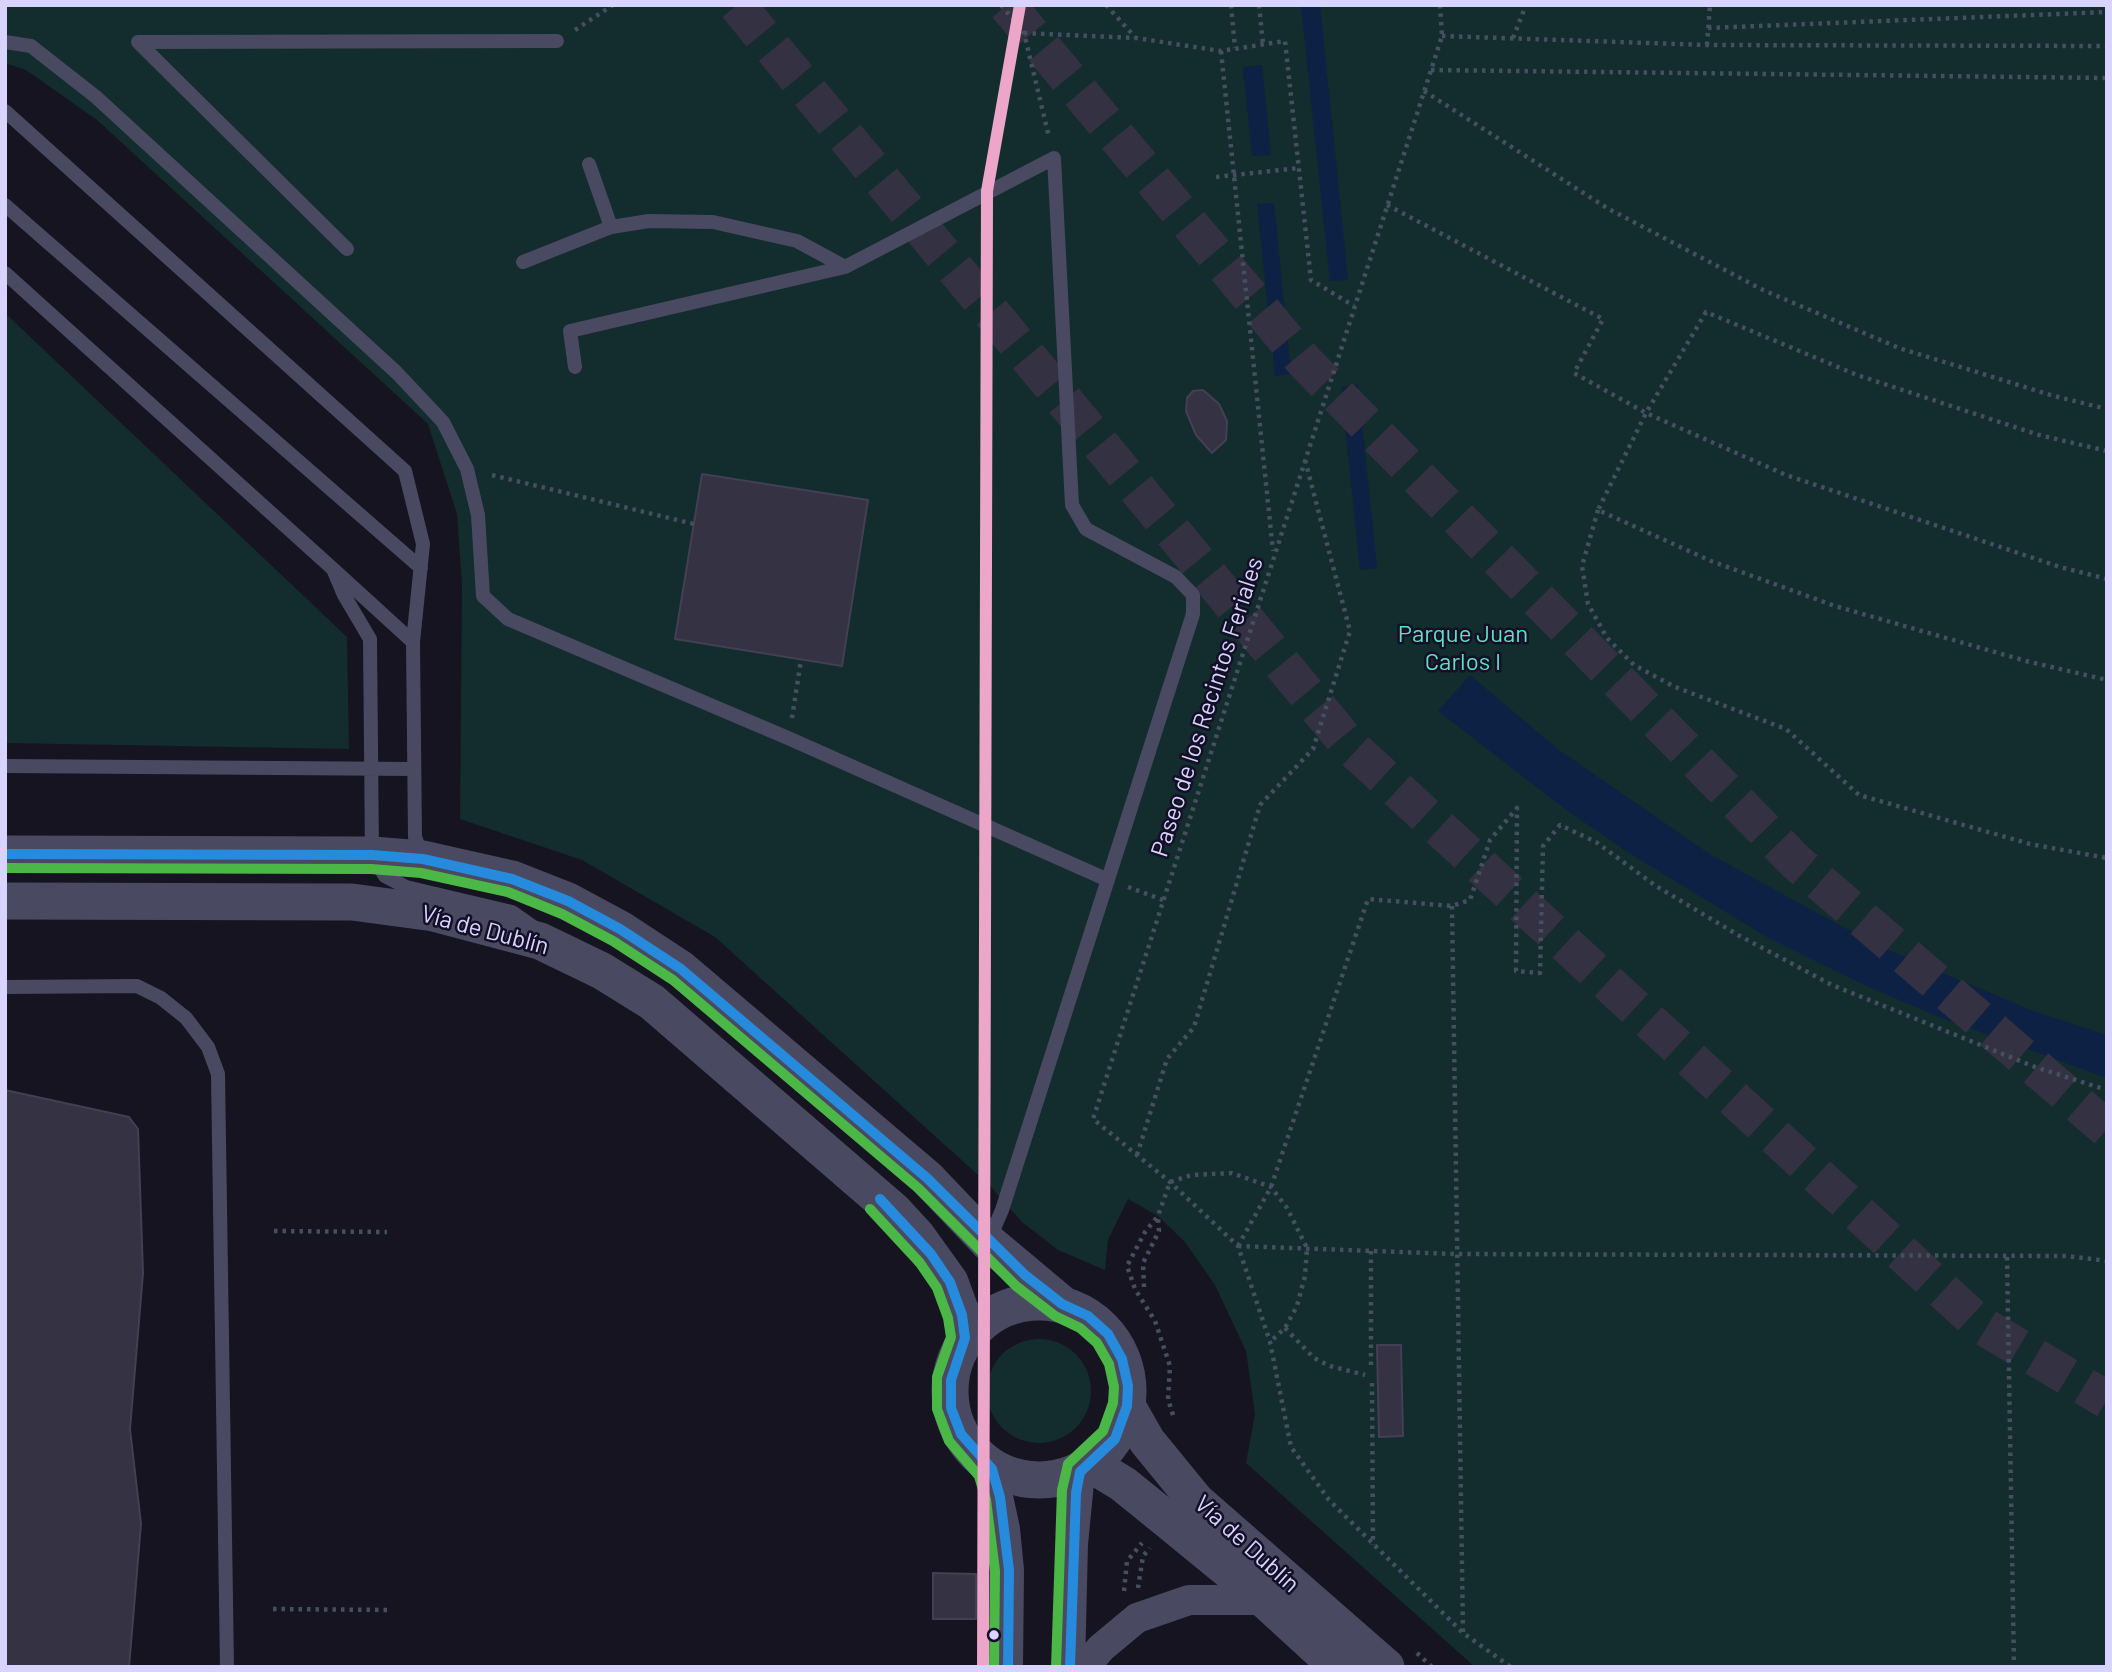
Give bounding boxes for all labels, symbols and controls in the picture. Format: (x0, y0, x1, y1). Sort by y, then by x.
street label: Paseo de los Recintos Feriales (1145, 554, 1269, 860)
park label: Parque Juan Carlos I (1398, 620, 1528, 676)
street label: Vía de Dublín (418, 899, 552, 961)
street label: Vía de Dublín (1189, 1489, 1305, 1599)
unlabelled marker (987, 1628, 1001, 1642)

